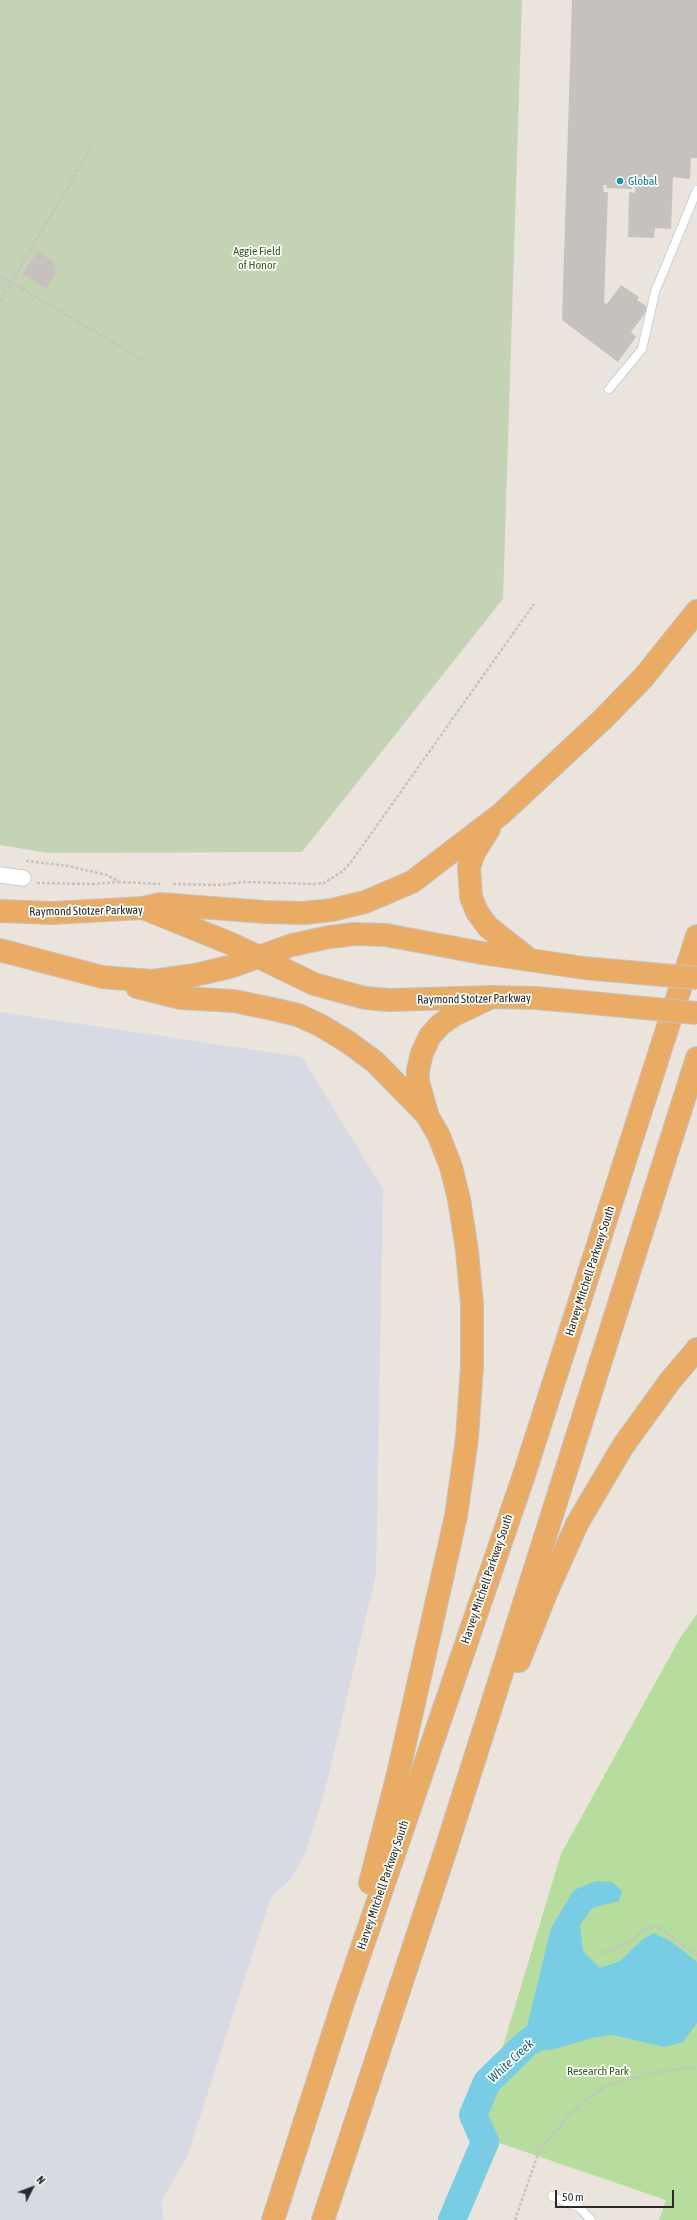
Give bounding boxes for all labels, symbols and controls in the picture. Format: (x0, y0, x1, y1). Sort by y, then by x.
place label: Global (628, 174, 658, 188)
marker: Global (615, 176, 625, 186)
park label: Aggie Field of Honor (233, 244, 281, 272)
street label: Raymond Stotzer Parkway (29, 903, 143, 919)
street label: Raymond Stotzer Parkway (417, 991, 531, 1007)
street label: Harvey Mitchell Parkway South (562, 1204, 618, 1338)
street label: Harvey Mitchell Parkway South (458, 1513, 516, 1645)
street label: Harvey Mitchell Parkway South (354, 1819, 412, 1951)
water label: White Creek (485, 2036, 537, 2086)
park label: Research Park (567, 2064, 629, 2078)
north arrow (12, 2168, 52, 2208)
text: N (34, 2174, 48, 2186)
scale bar (557, 2182, 676, 2208)
text: 50 m (562, 2190, 584, 2204)

